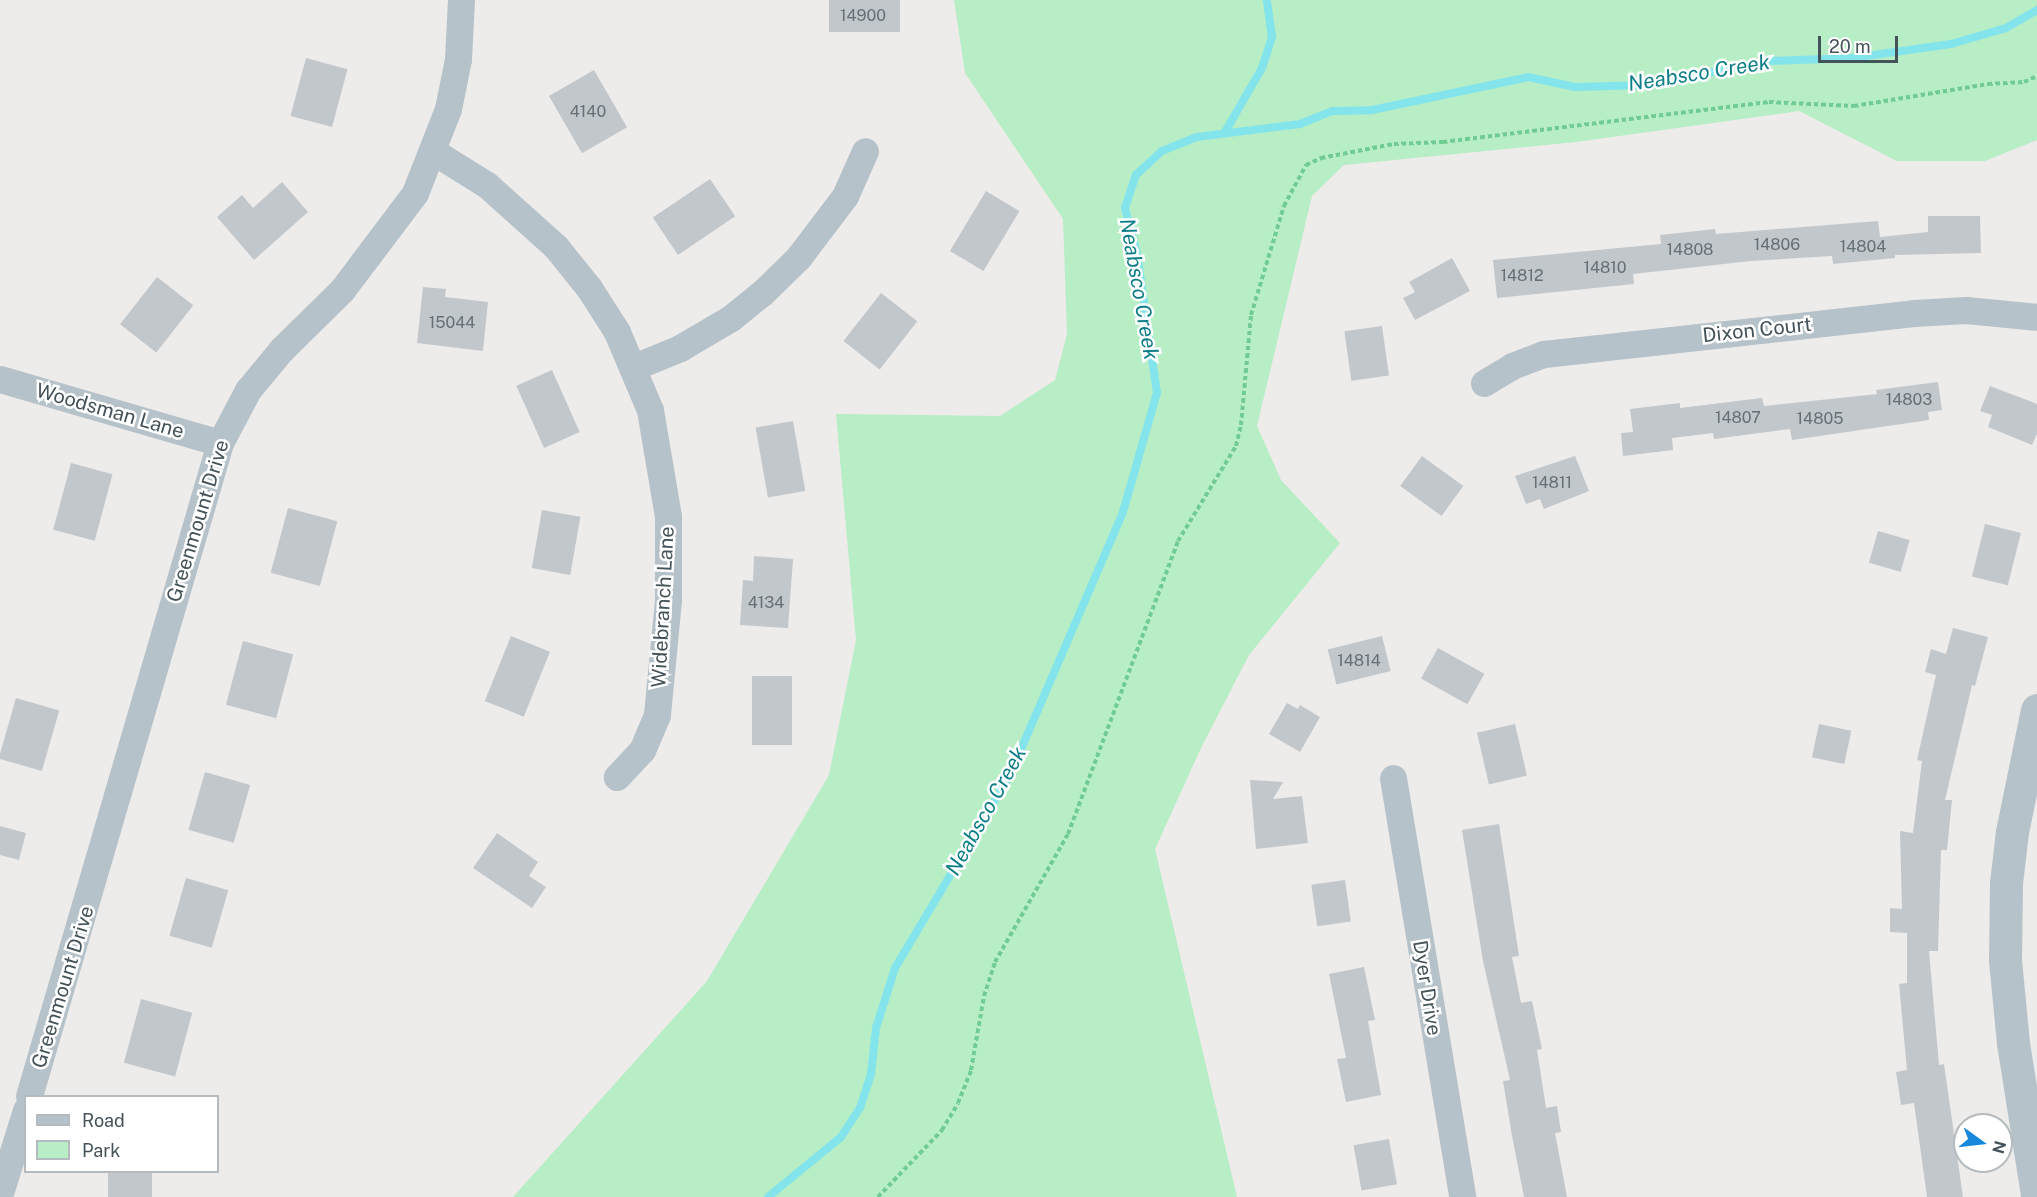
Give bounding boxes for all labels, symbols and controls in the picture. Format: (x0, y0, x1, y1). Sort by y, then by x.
house number: 14900 (840, 6, 886, 26)
scale bar (1821, 24, 1900, 62)
text: 20 m (1829, 36, 1871, 57)
water label: Neabsco Creek (1626, 49, 1772, 97)
house number: 4140 (570, 102, 606, 122)
water label: Neabsco Creek (1114, 216, 1164, 362)
house number: 14806 (1754, 235, 1800, 255)
house number: 14804 (1840, 237, 1886, 257)
house number: 14808 (1667, 240, 1713, 260)
house number: 14810 (1583, 258, 1627, 278)
house number: 14812 (1501, 266, 1543, 286)
street label: Dixon Court (1701, 312, 1813, 348)
house number: 15044 (429, 313, 475, 333)
street label: Woodsman Lane (33, 378, 187, 444)
house number: 14803 (1886, 390, 1932, 410)
house number: 14807 (1715, 408, 1761, 428)
house number: 14805 (1797, 409, 1843, 429)
street label: Greenmount Drive (162, 437, 234, 605)
house number: 14811 (1532, 473, 1572, 493)
street label: Widebranch Lane (647, 526, 679, 688)
house number: 4134 (748, 593, 784, 613)
house number: 14814 (1337, 651, 1381, 671)
water label: Neabsco Creek (940, 742, 1032, 880)
street label: Greenmount Drive (27, 903, 99, 1071)
street label: Dyer Drive (1408, 939, 1446, 1037)
legend (24, 1095, 219, 1173)
text: Road (82, 1110, 125, 1131)
north arrow (1953, 1113, 2013, 1173)
text: N (1988, 1139, 2010, 1156)
text: Park (82, 1140, 120, 1161)

